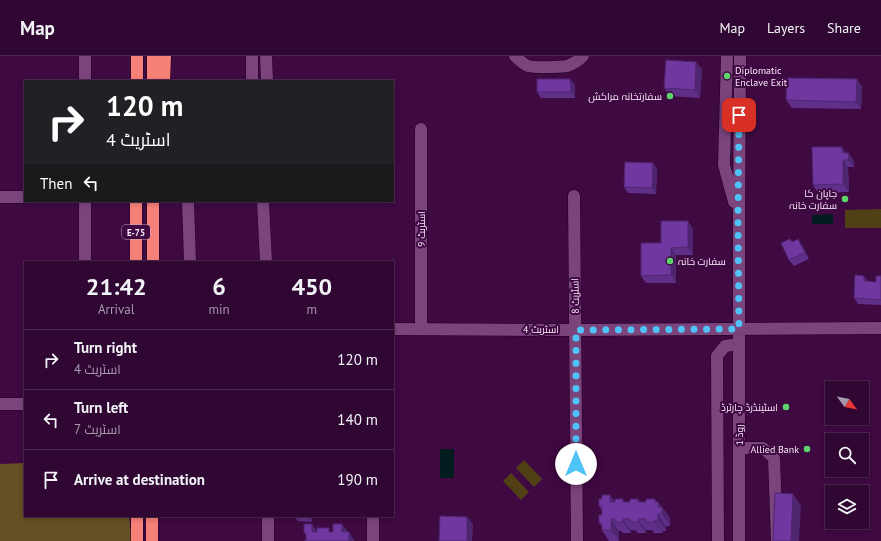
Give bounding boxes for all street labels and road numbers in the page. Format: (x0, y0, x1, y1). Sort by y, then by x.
street label: اسٹریٹ 9 (415, 211, 428, 247)
road number: E-75 (122, 225, 150, 239)
street label: اسٹریٹ 8 (568, 278, 582, 314)
street label: اسٹریٹ 4 (523, 323, 559, 336)
street label: روڈ 1 (733, 424, 746, 446)

